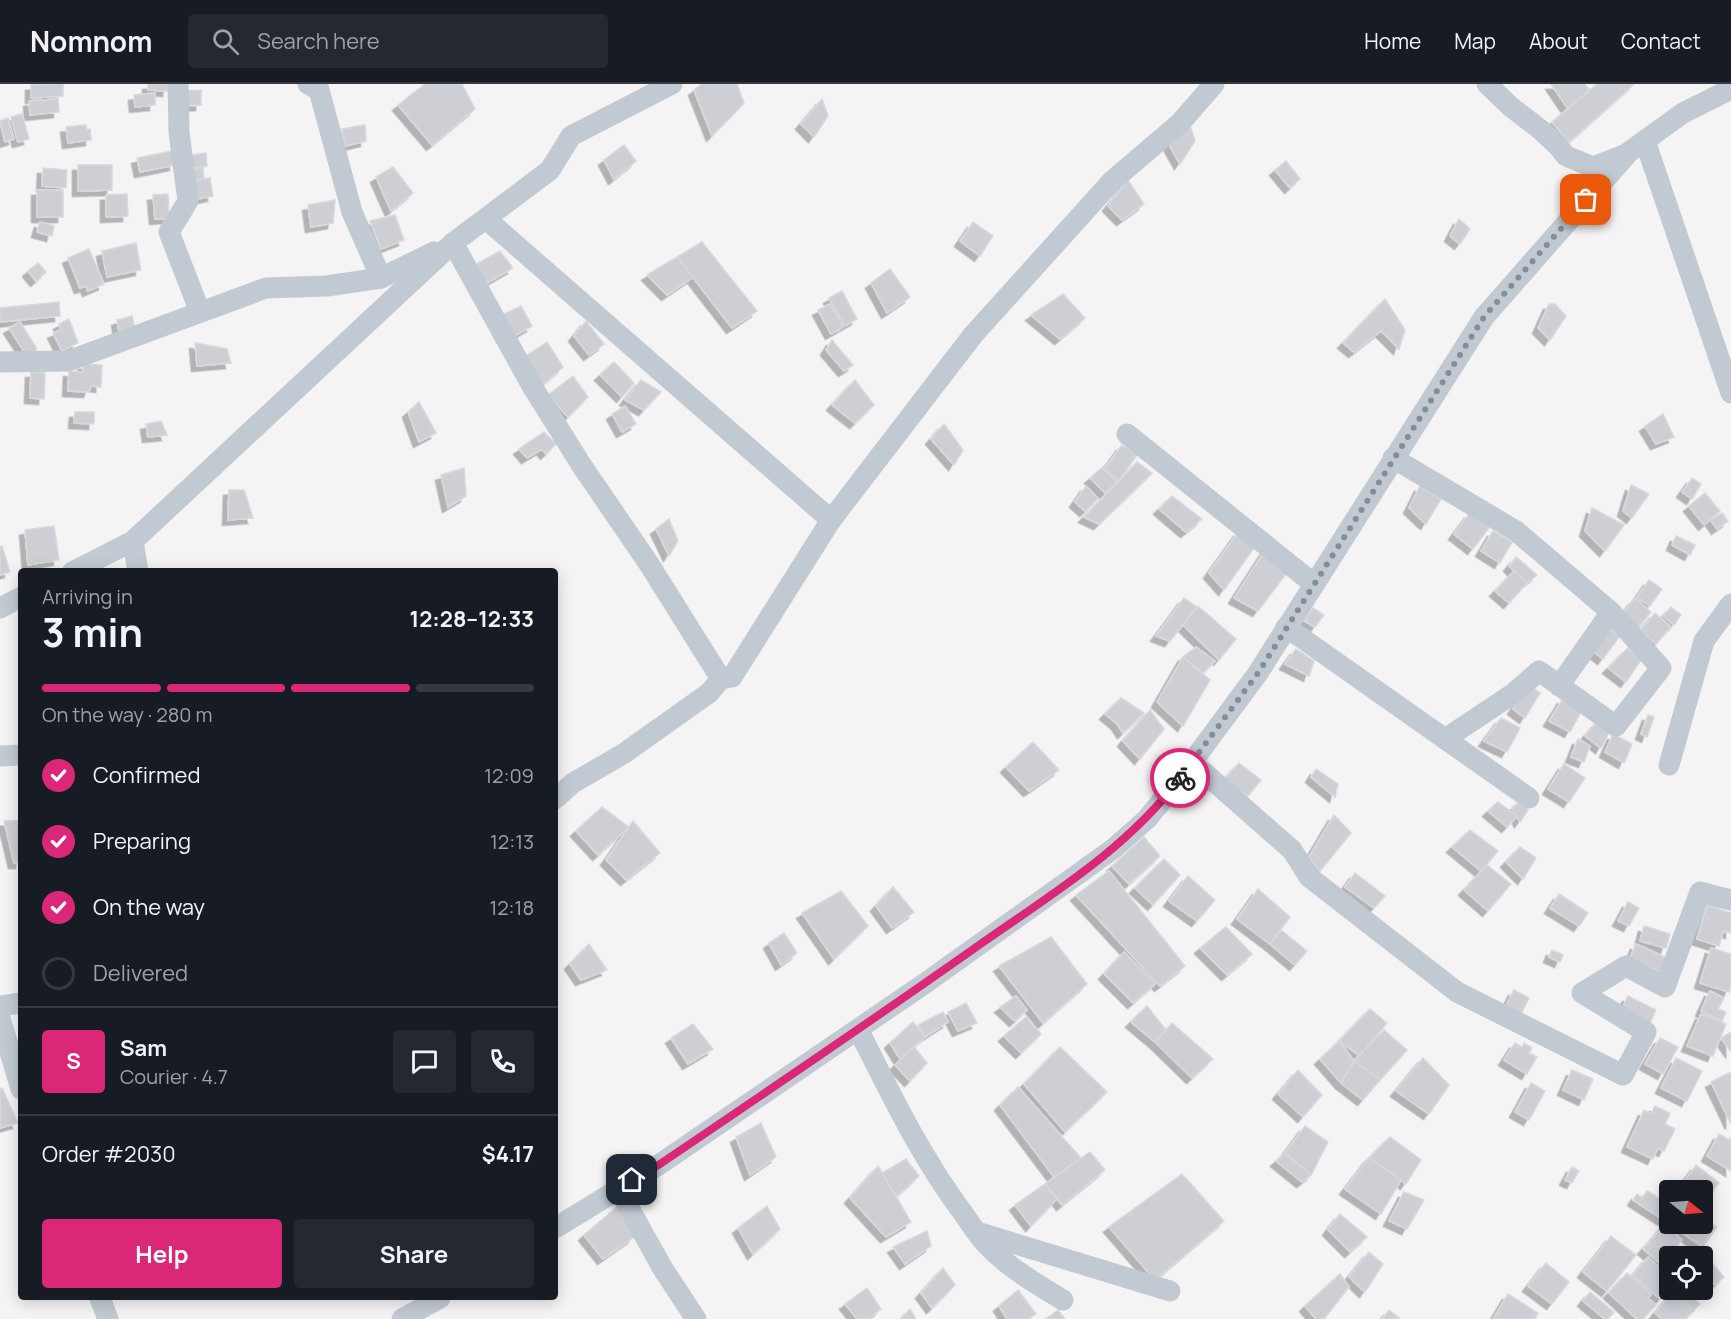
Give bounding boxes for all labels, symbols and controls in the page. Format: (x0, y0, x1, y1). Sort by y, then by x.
search box (188, 14, 608, 68)
text: Nomnom (30, 22, 152, 60)
icon: search (209, 25, 242, 58)
text: Search here (257, 26, 380, 56)
text: Home (1364, 27, 1421, 55)
text: Map (1454, 27, 1496, 55)
text: About (1529, 27, 1588, 55)
text: Contact (1621, 27, 1701, 55)
pin (1560, 174, 1611, 225)
icon: bag (1569, 183, 1602, 216)
text: Arriving in (42, 583, 133, 610)
text: 12:28–12:33 (410, 604, 534, 634)
text: 3 min (42, 605, 143, 659)
text: On the way · 280 m (42, 701, 212, 728)
courier (1150, 748, 1210, 808)
icon: check (42, 759, 75, 792)
text: Confirmed (93, 760, 201, 790)
text: 12:09 (484, 762, 534, 789)
icon: bike (1164, 762, 1197, 795)
icon: check (42, 825, 75, 858)
text: Preparing (93, 826, 191, 856)
text: 12:13 (490, 828, 534, 855)
icon: check (42, 891, 75, 924)
text: On the way (93, 892, 205, 922)
text: 12:18 (489, 894, 534, 921)
text: Delivered (93, 958, 188, 988)
button: chat (393, 1030, 456, 1093)
button: phone (471, 1030, 534, 1093)
text: Sam (120, 1033, 167, 1063)
text: S (66, 1046, 81, 1076)
text: Courier · 4.7 (120, 1063, 228, 1090)
text: Order #2030 (42, 1139, 176, 1169)
text: $4.17 (482, 1139, 534, 1169)
pin (606, 1154, 657, 1205)
icon: home (615, 1163, 648, 1196)
north arrow (1659, 1180, 1713, 1234)
map controls (1659, 1180, 1713, 1300)
button: Help (42, 1219, 282, 1288)
button: Share (294, 1219, 534, 1288)
button: locate (1659, 1246, 1713, 1300)

